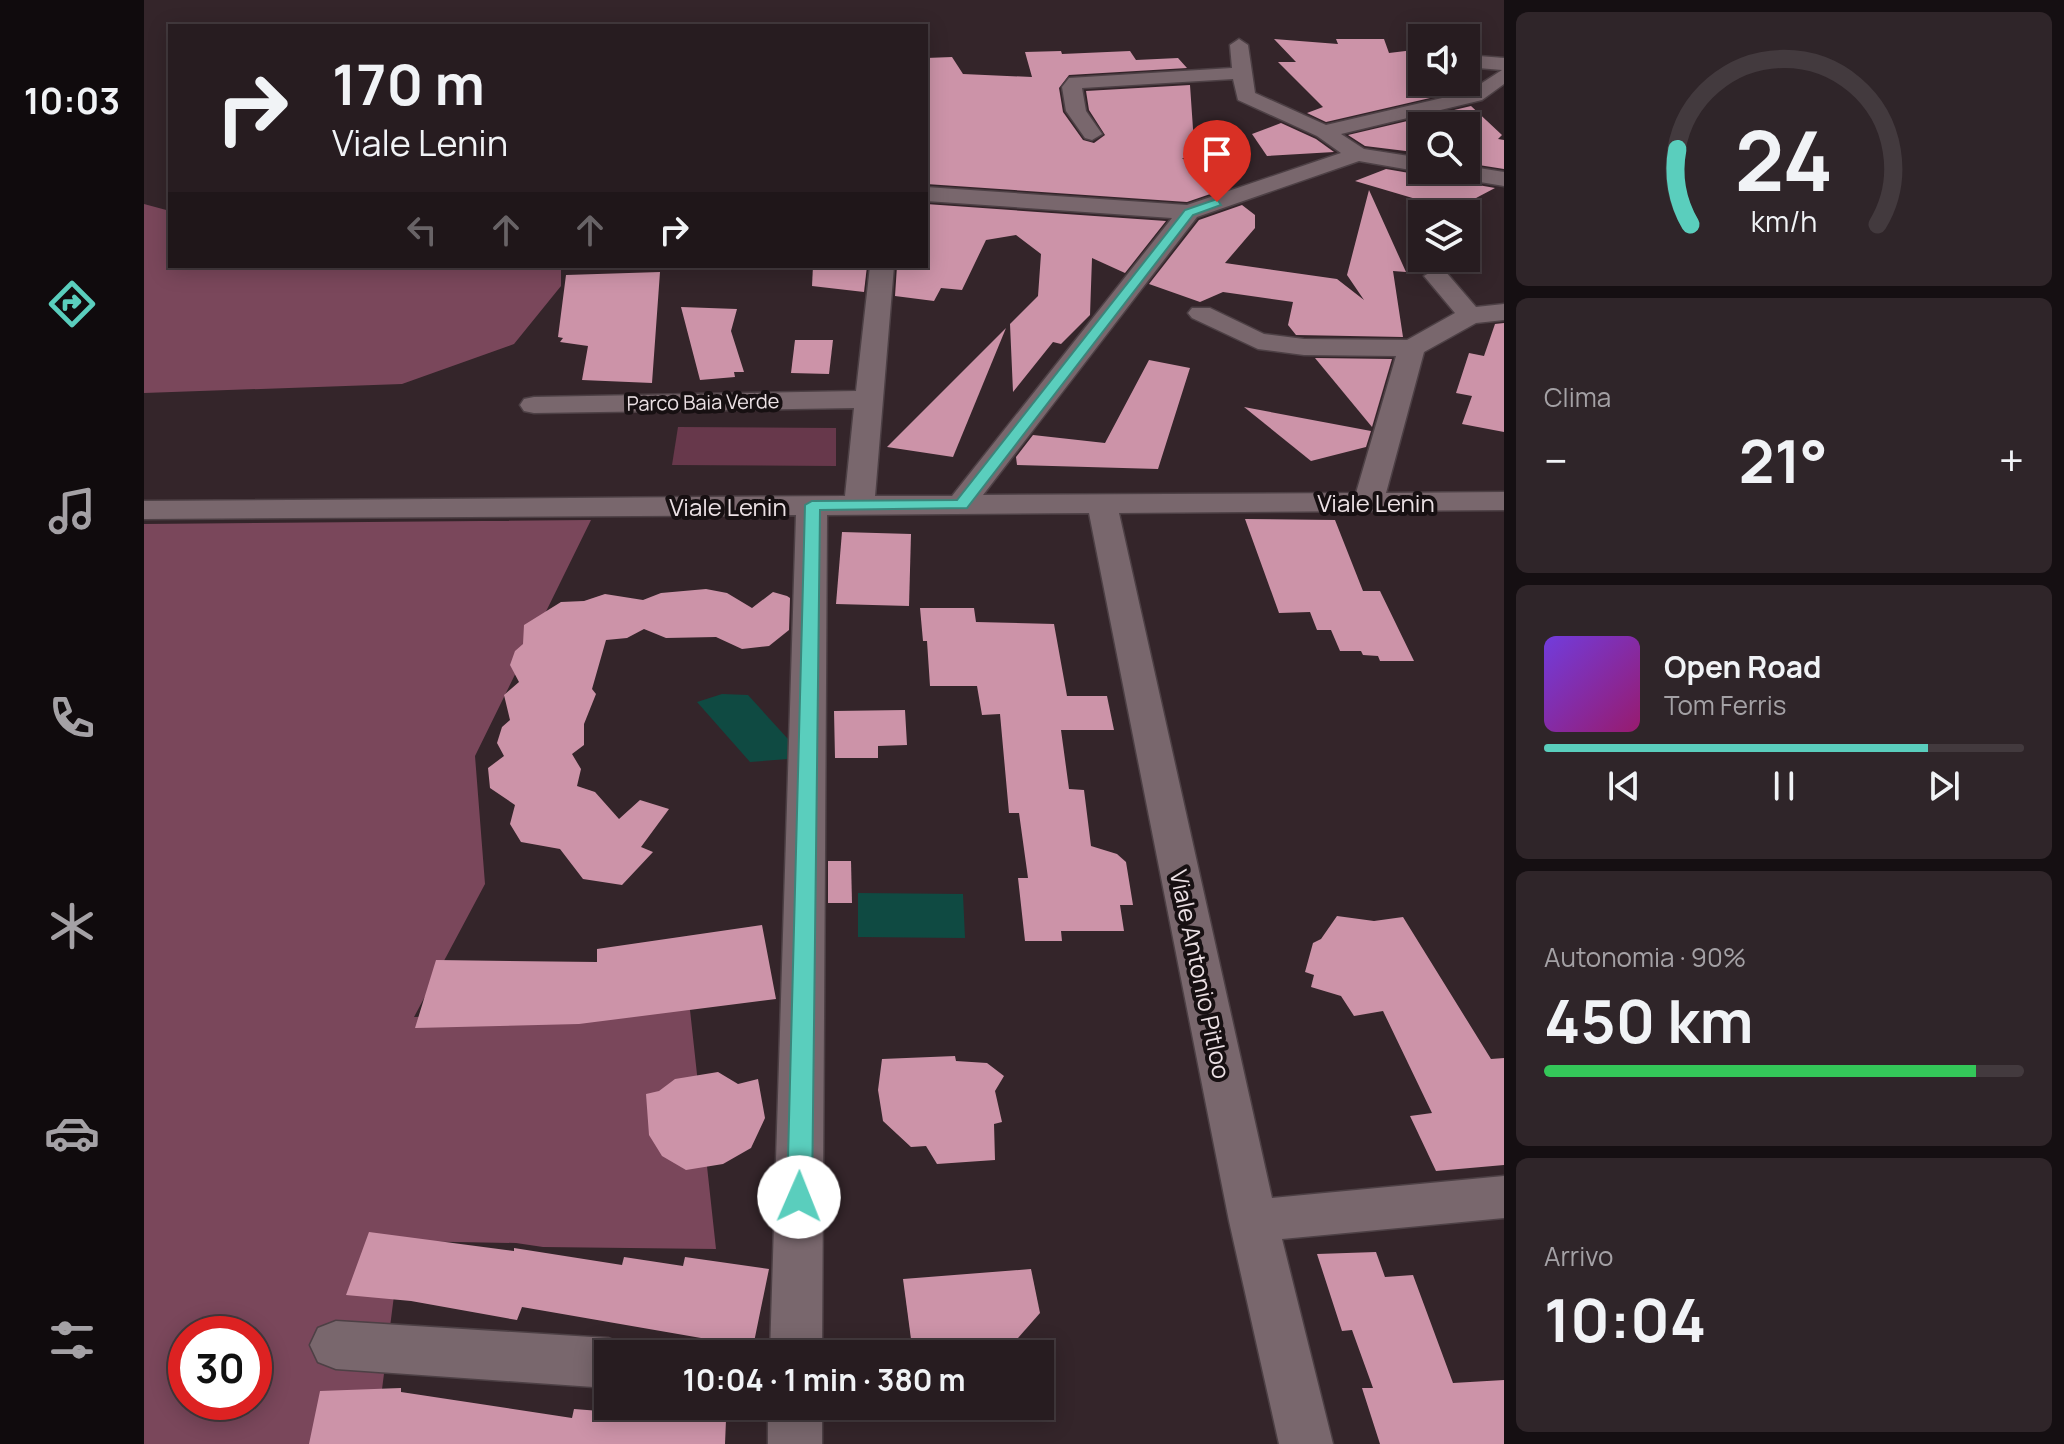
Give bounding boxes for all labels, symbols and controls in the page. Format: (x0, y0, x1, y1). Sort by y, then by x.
map controls (1408, 24, 1480, 272)
button: sound (1408, 24, 1480, 96)
text: 170 m (332, 45, 485, 122)
icon: right (200, 56, 304, 160)
text: 10:03 (24, 76, 120, 125)
text: 24 (1735, 102, 1833, 216)
button: search (1408, 112, 1480, 184)
text: Viale Lenin (332, 118, 508, 167)
pin (1183, 120, 1251, 202)
icon: arrive (1195, 132, 1239, 176)
button: layers (1408, 200, 1480, 272)
text: km/h (1751, 202, 1817, 241)
icon: left (400, 208, 444, 252)
icon: ahead (484, 208, 528, 252)
icon: ahead (568, 208, 612, 252)
icon: right (652, 208, 696, 252)
icon: directions (44, 276, 100, 332)
text: Clima (1544, 379, 1611, 415)
street label: Parco Baia Verde (626, 387, 780, 417)
text: 21° (1739, 419, 1828, 501)
text: − (1544, 430, 1568, 490)
text: + (1999, 430, 2024, 490)
icon: music (44, 483, 100, 539)
street label: Viale Lenin (1317, 486, 1435, 519)
street label: Viale Lenin (669, 490, 787, 523)
text: Open Road (1664, 646, 1821, 687)
text: Tom Ferris (1664, 687, 1786, 723)
icon: phone (44, 690, 100, 746)
icon: previous (1602, 764, 1646, 808)
icon: pause (1762, 764, 1806, 808)
icon: next (1922, 764, 1966, 808)
street label: Viale Antonio Pitloo (1163, 867, 1239, 1081)
icon: climate (44, 898, 100, 954)
text: Autonomia · 90% (1544, 939, 1746, 975)
text: 450 km (1544, 979, 1753, 1061)
icon: car (44, 1105, 100, 1161)
position arrow (757, 1155, 841, 1239)
text: Arrivo (1544, 1238, 1613, 1274)
text: 10:04 (1544, 1278, 1706, 1360)
icon: filters (44, 1312, 100, 1368)
speed limit sign: 30 (168, 1316, 272, 1420)
text: 10:04 · 1 min · 380 m (683, 1359, 965, 1400)

